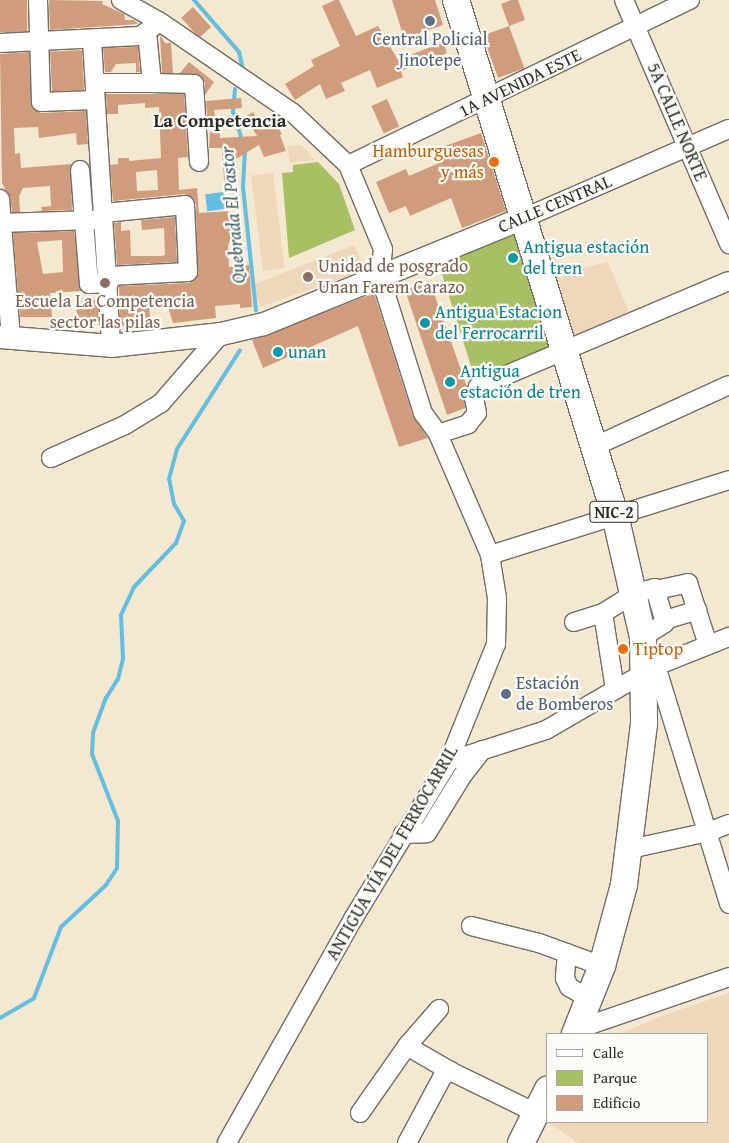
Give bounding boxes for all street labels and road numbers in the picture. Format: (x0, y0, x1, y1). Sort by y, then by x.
street label: 1A AVENIDA ESTE (455, 44, 585, 122)
street label: 5A CALLE NORTE (642, 60, 712, 184)
street label: CALLE CENTRAL (495, 170, 615, 238)
road number: NIC-2 (589, 498, 639, 526)
street label: ANTIGUA VÍA DEL FERROCARRIL (322, 742, 462, 964)

